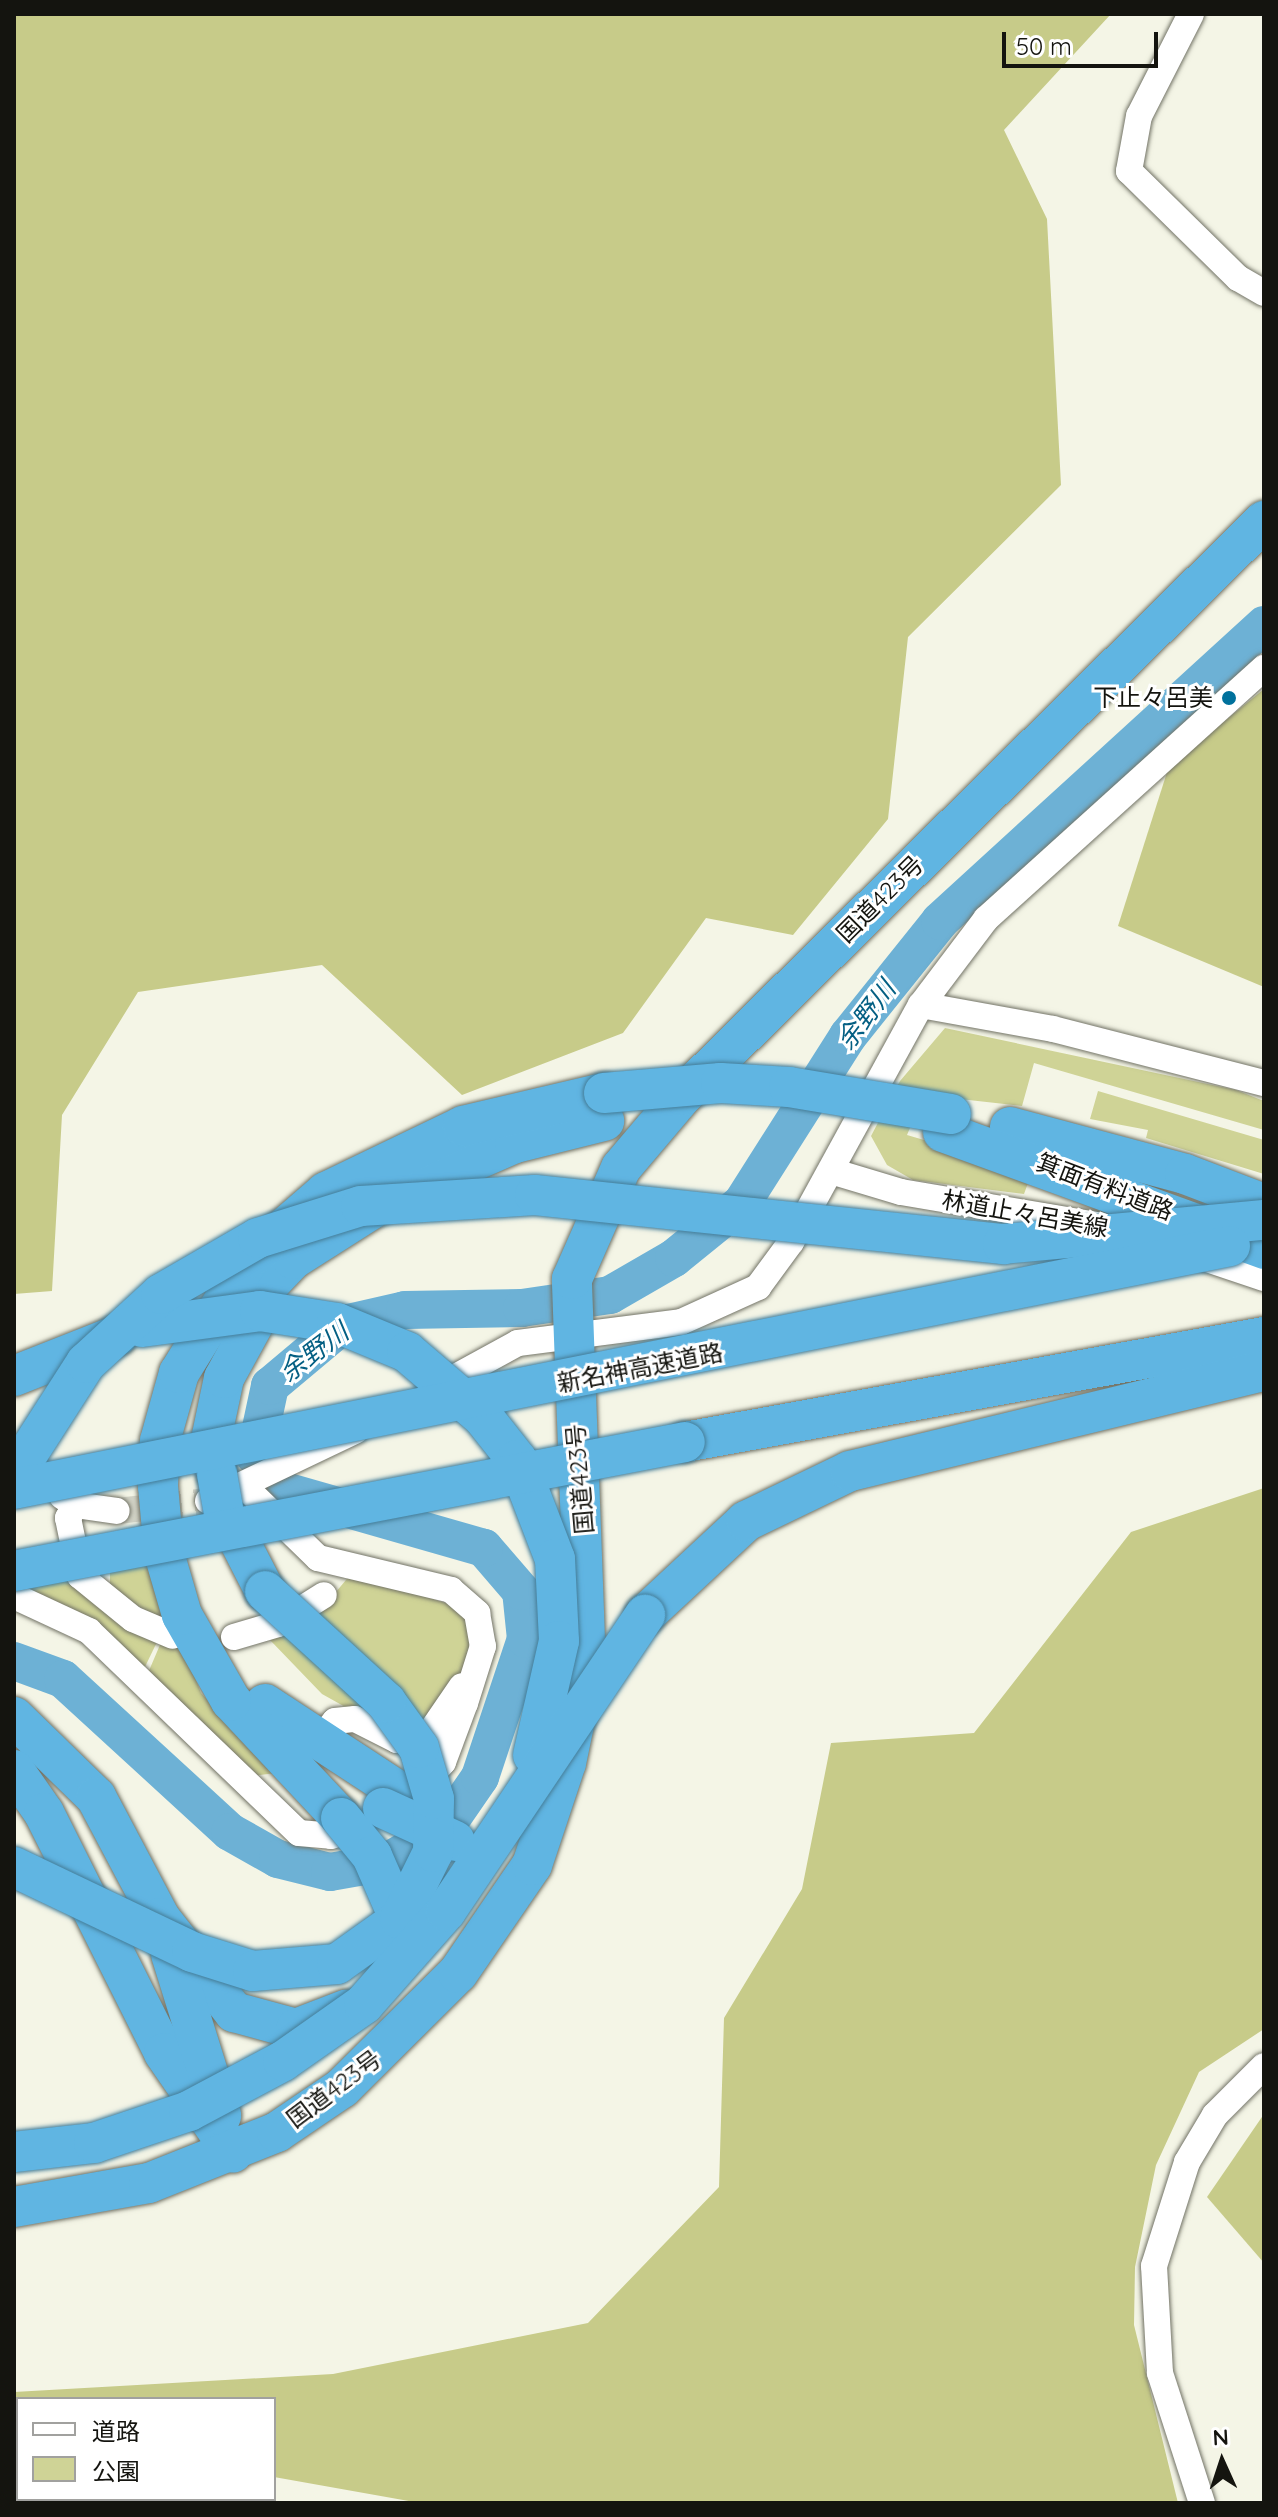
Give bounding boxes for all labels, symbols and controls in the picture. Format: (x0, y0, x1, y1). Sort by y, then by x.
scale bar (1006, 16, 1162, 66)
text: 50 m (1016, 31, 1072, 61)
place label: 下止々呂美 (1093, 684, 1213, 712)
marker: 下止々呂美 (1220, 689, 1238, 707)
street label: 国道423号 (831, 850, 929, 948)
water label: 余野川 (830, 974, 902, 1056)
street label: 箕面有料道路 (1033, 1148, 1177, 1226)
street label: 林道止々呂美線 (940, 1185, 1110, 1243)
water label: 余野川 (273, 1316, 355, 1388)
street label: 新名神高速道路 (555, 1338, 725, 1398)
street label: 国道423号 (561, 1423, 599, 1535)
street label: 国道423号 (281, 2044, 387, 2134)
legend (16, 2397, 276, 2501)
text: 道路 (92, 2416, 140, 2446)
north arrow (1182, 2421, 1262, 2501)
text: N (1212, 2423, 1230, 2451)
text: 公園 (92, 2456, 140, 2486)

